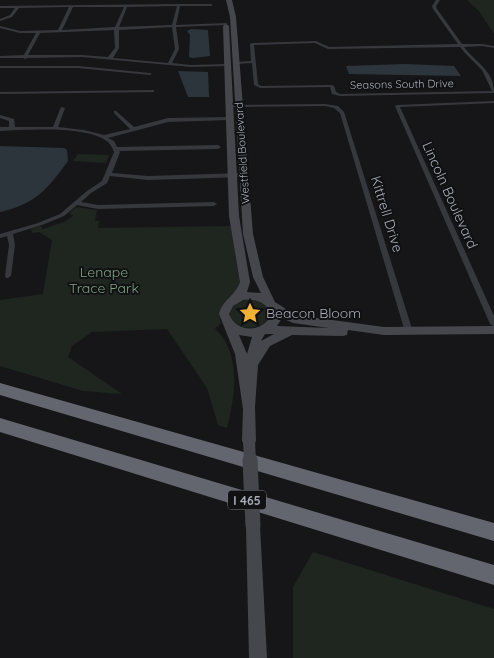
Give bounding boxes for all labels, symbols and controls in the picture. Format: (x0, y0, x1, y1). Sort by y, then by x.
street label: Seasons South Drive (350, 76, 454, 92)
street label: Westfield Boulevard (231, 102, 253, 204)
street label: Lincoln Boulevard (418, 139, 482, 251)
street label: Kittrell Drive (367, 174, 407, 254)
park label: Lenape Trace Park (69, 263, 139, 297)
place icon: Beacon Bloom (237, 300, 263, 326)
place label: Beacon Bloom (266, 304, 361, 322)
road number: I 465 (228, 490, 266, 510)

